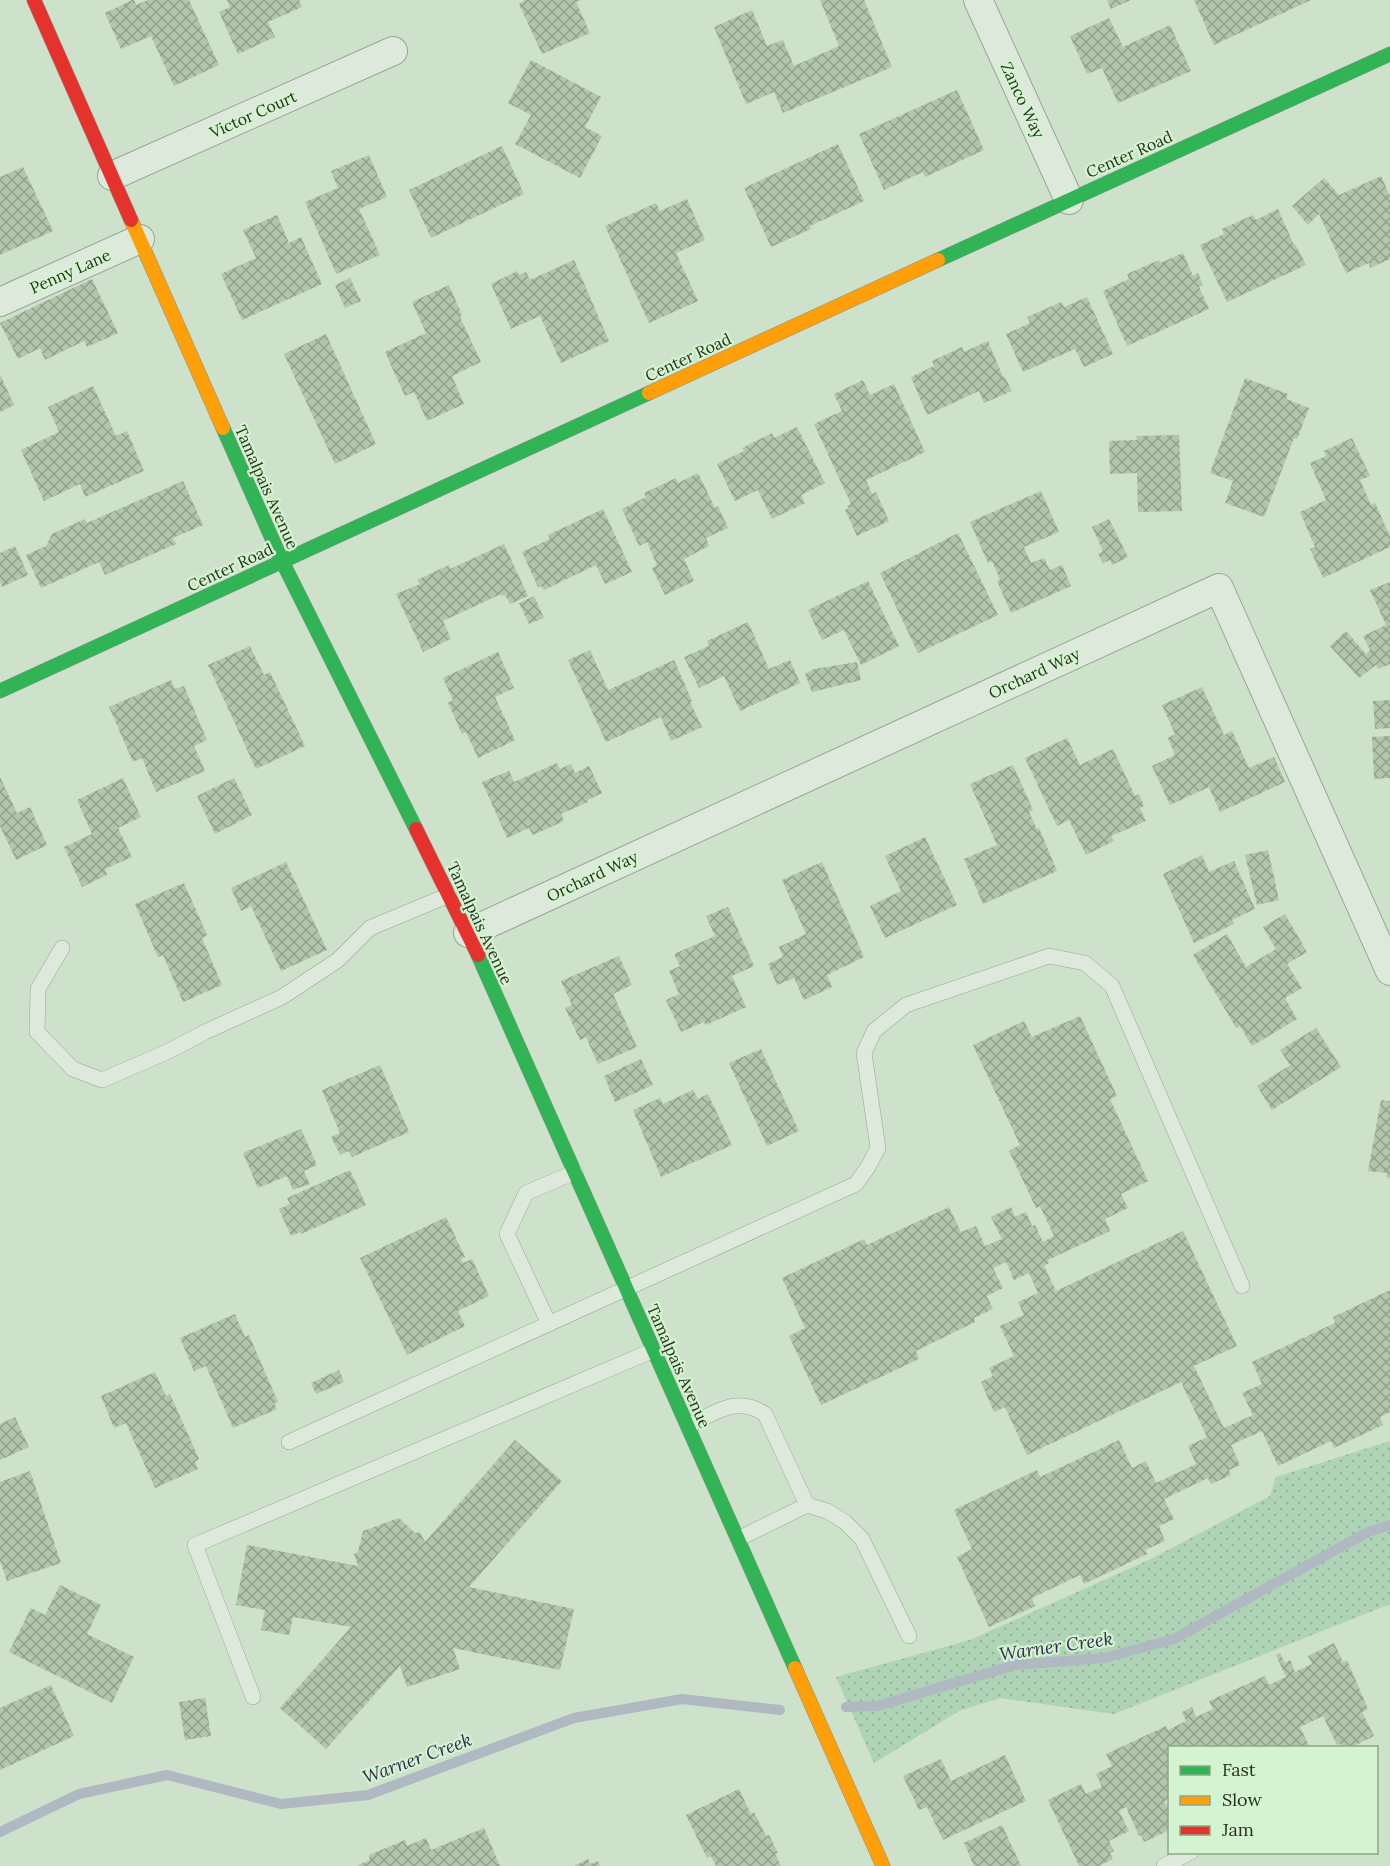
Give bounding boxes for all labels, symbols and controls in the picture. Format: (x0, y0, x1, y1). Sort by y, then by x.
street label: Zanco Way (997, 59, 1050, 142)
street label: Victor Court (205, 86, 300, 142)
street label: Center Road (1083, 126, 1176, 182)
street label: Penny Lane (26, 244, 114, 298)
street label: Center Road (642, 328, 735, 386)
street label: Tamalpais Avenue (231, 422, 303, 552)
street label: Center Road (184, 538, 277, 596)
street label: Orchard Way (985, 643, 1083, 703)
street label: Orchard Way (543, 846, 641, 906)
street label: Tamalpais Avenue (443, 858, 517, 988)
street label: Tamalpais Avenue (643, 1301, 715, 1431)
water label: Warner Creek (998, 1627, 1114, 1665)
water label: Warner Creek (359, 1728, 475, 1788)
legend (1168, 1746, 1378, 1854)
text: Fast (1222, 1758, 1256, 1781)
text: Slow (1222, 1788, 1262, 1811)
text: Jam (1221, 1818, 1254, 1841)

